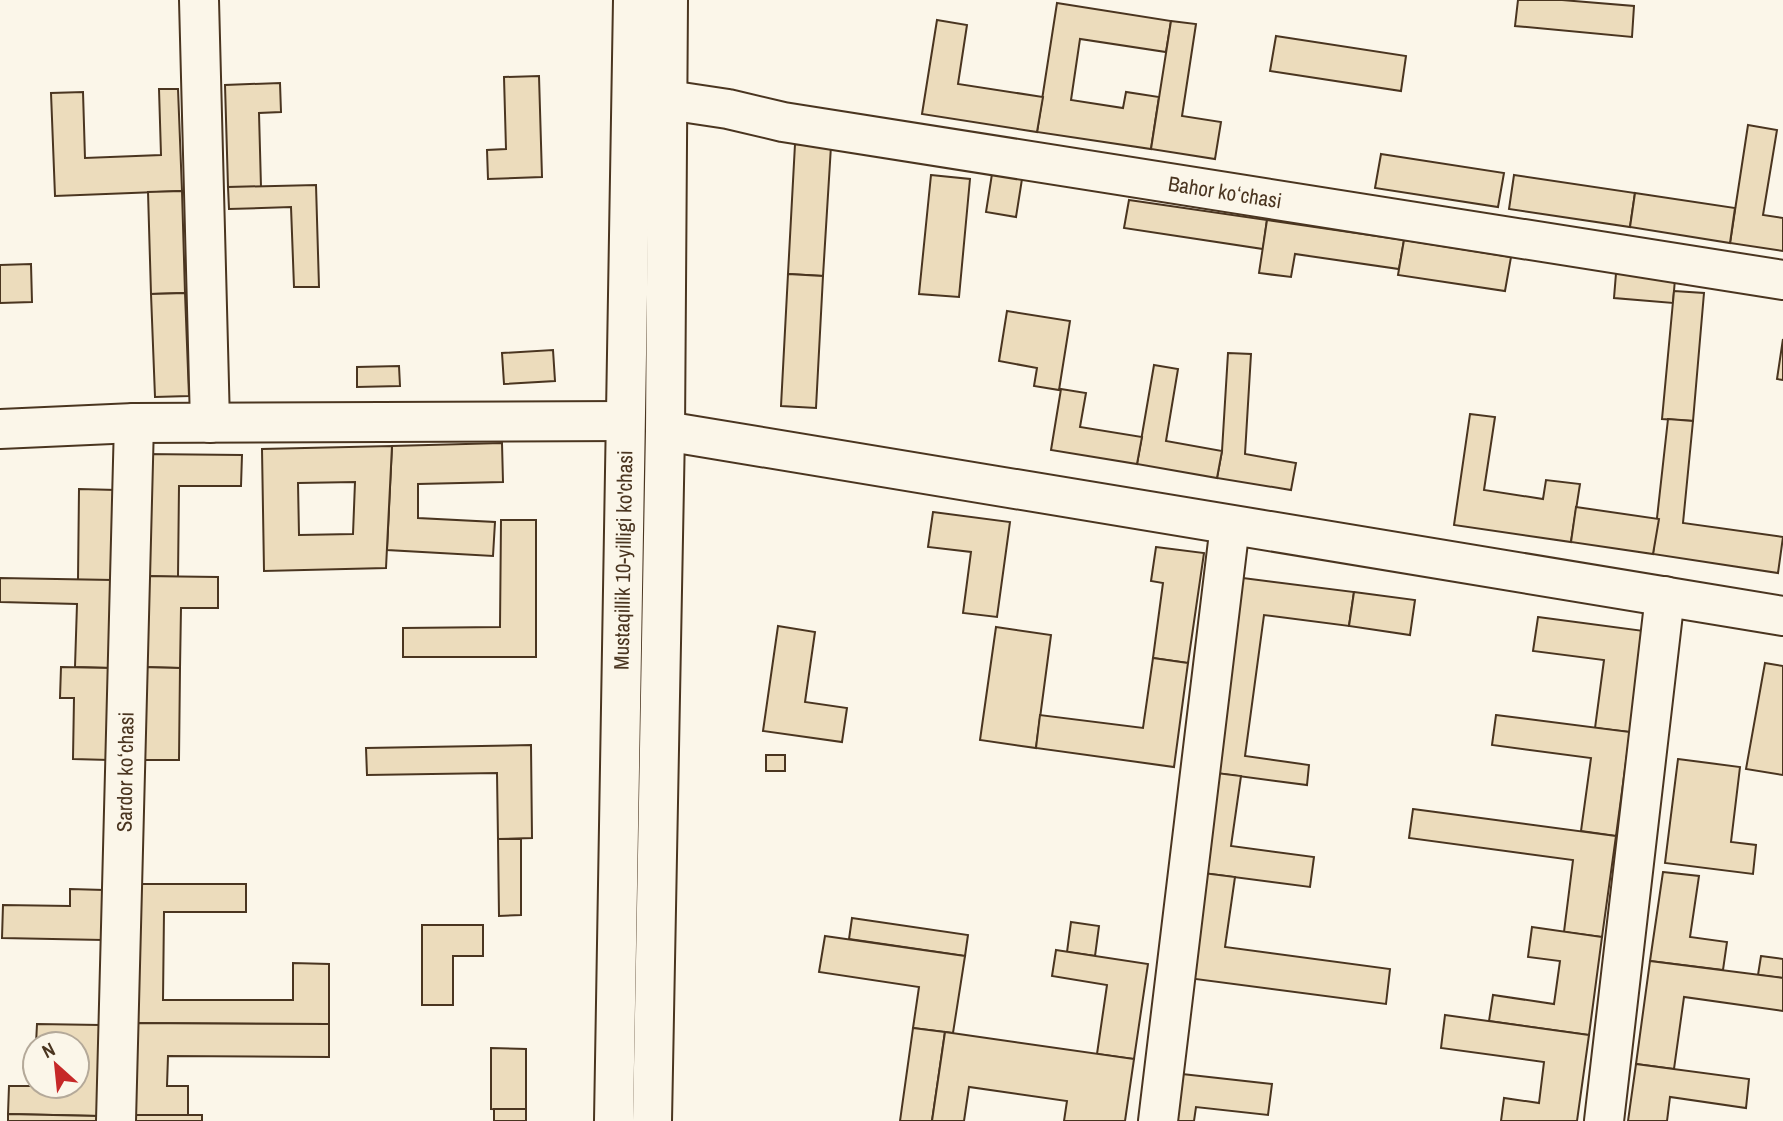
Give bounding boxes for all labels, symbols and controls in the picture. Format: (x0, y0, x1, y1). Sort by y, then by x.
street label: Bahor koʻchasi (1166, 169, 1284, 215)
street label: Mustaqillik 10-yilligi ko'chasi (607, 450, 639, 670)
street label: Sardor koʻchasi (109, 712, 141, 832)
north arrow (21, 1030, 91, 1100)
text: N (37, 1036, 59, 1064)

